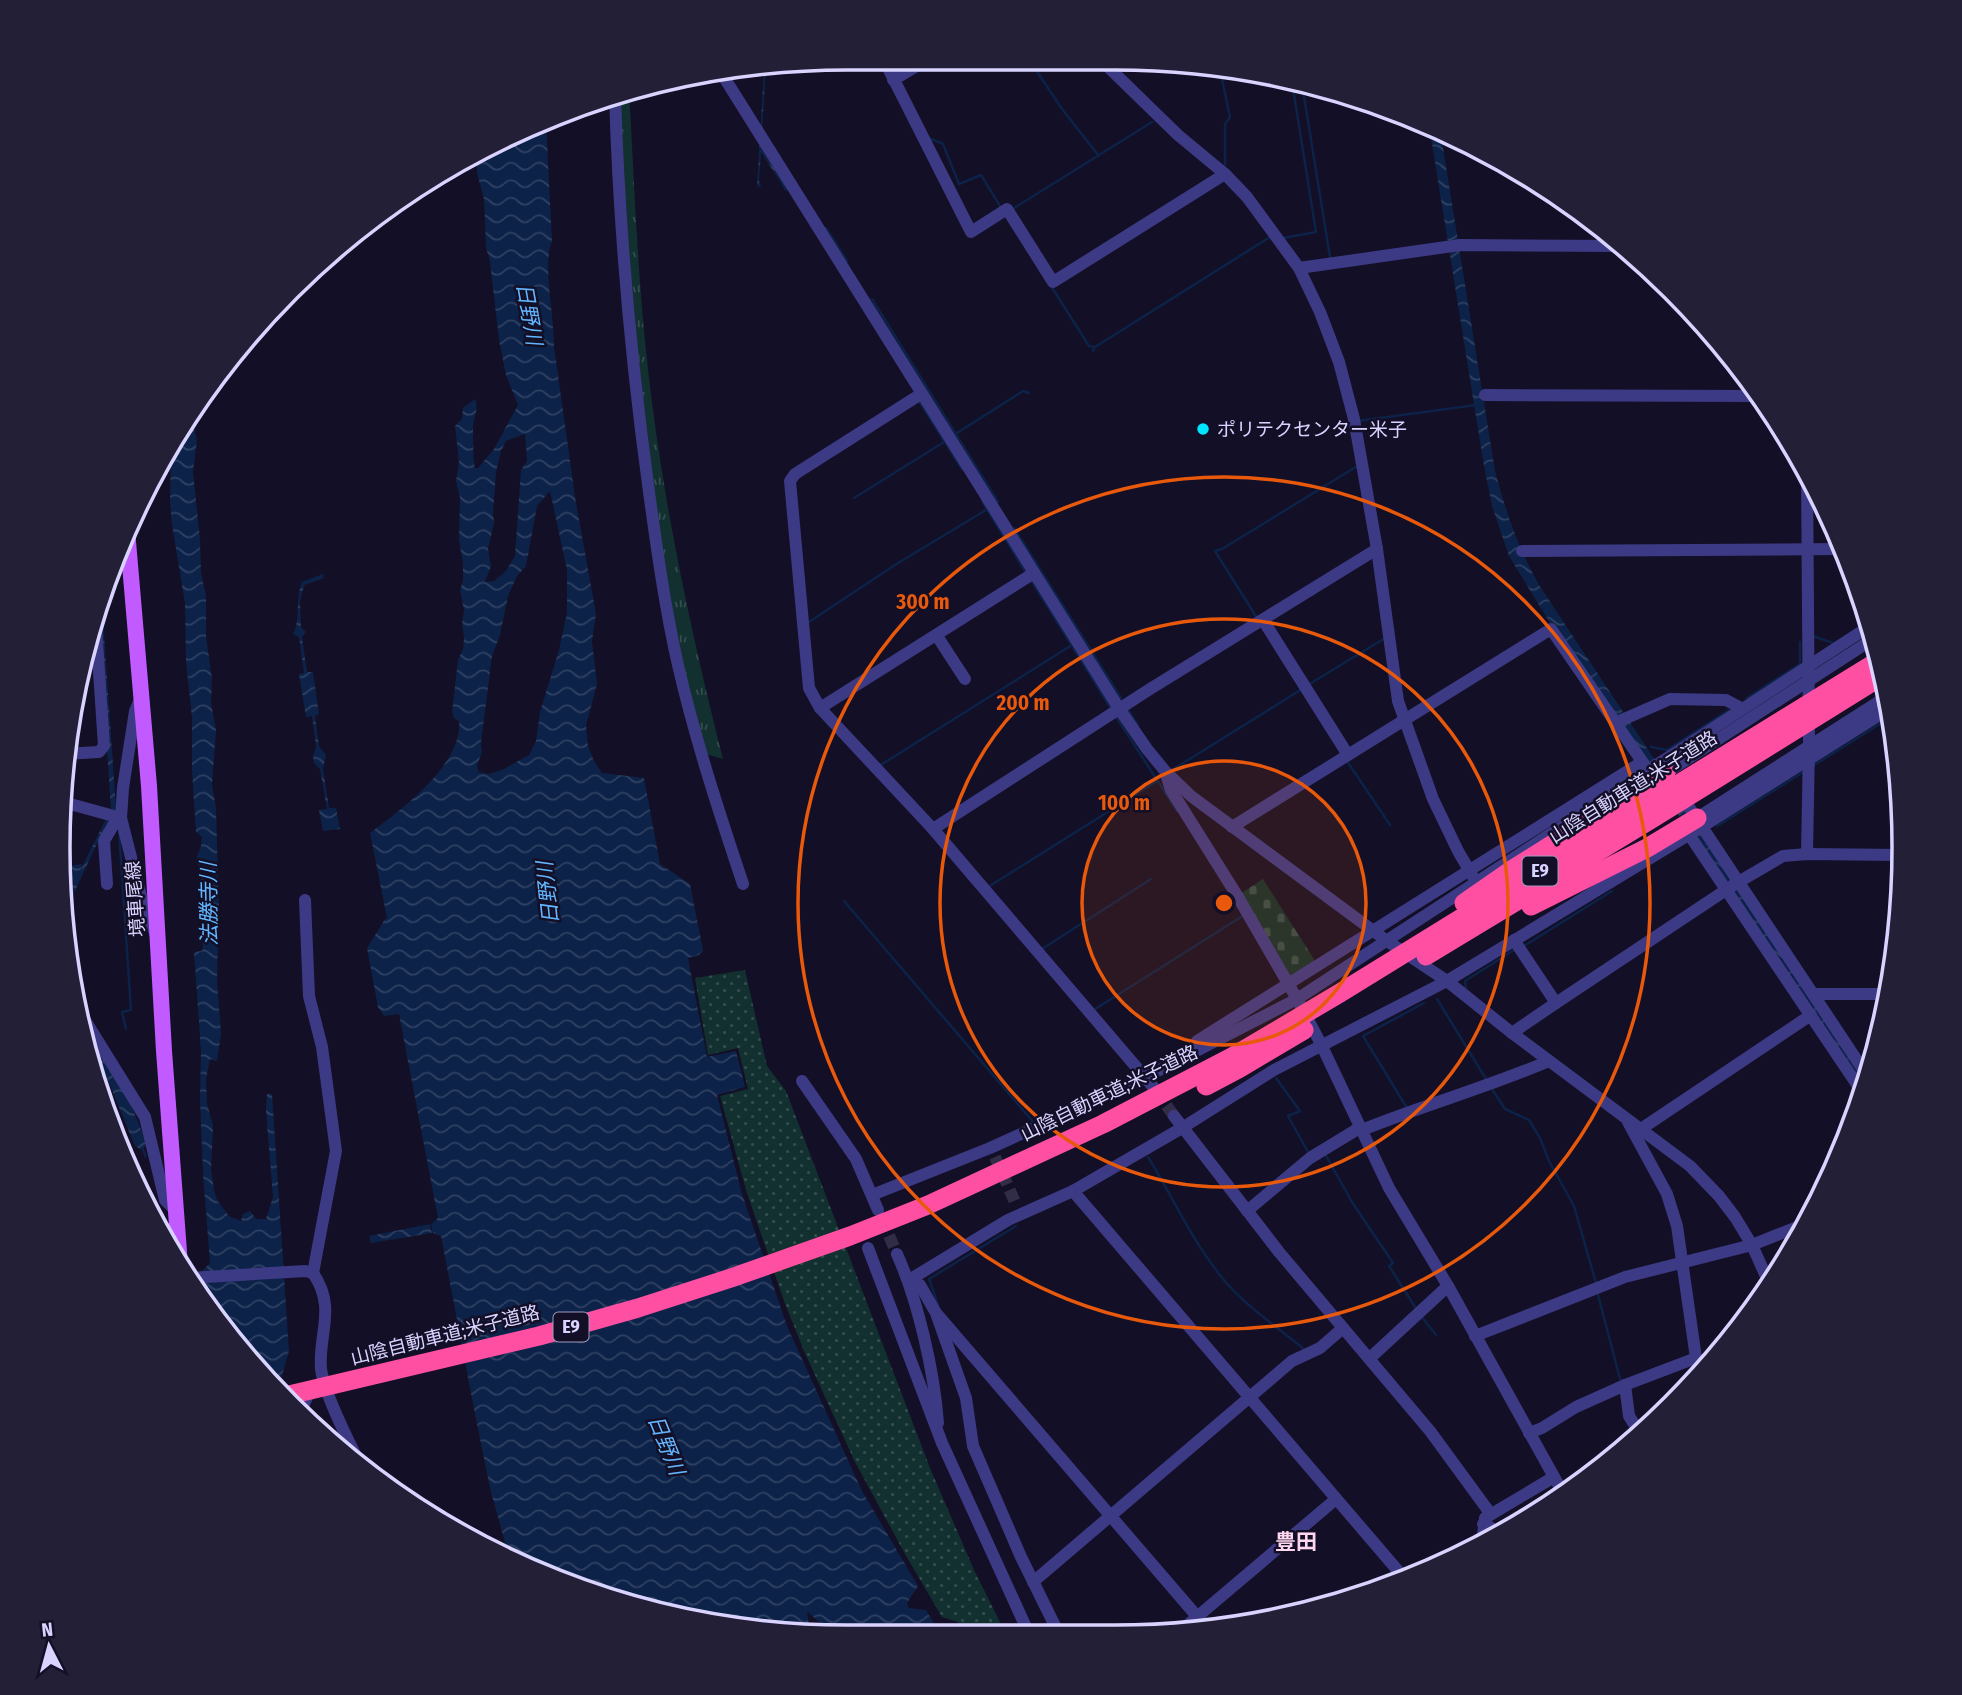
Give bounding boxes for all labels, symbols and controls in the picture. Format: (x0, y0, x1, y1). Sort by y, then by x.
water label: 日野川 (511, 281, 548, 349)
place label: ポリテクセンター米子 (1217, 418, 1407, 441)
marker: ポリテクセンター米子 (1195, 421, 1211, 437)
text: 300 m (895, 589, 950, 615)
text: 200 m (995, 690, 1050, 716)
street label: 山陰自動車道;米子道路 (1545, 726, 1721, 848)
text: 100 m (1098, 790, 1150, 816)
road number: E9 (1522, 856, 1558, 886)
water label: 日野川 (532, 858, 564, 926)
street label: 境車尾線 (121, 860, 149, 938)
water label: 法勝寺川 (195, 860, 223, 946)
centre of rings (1212, 891, 1236, 915)
street label: 山陰自動車道;米子道路 (1017, 1040, 1201, 1146)
street label: 山陰自動車道;米子道路 (348, 1300, 542, 1370)
road number: E9 (554, 1312, 588, 1342)
water label: 日野川 (642, 1411, 691, 1481)
district label: 豊田 (1275, 1529, 1317, 1555)
north arrow (14, 1611, 84, 1681)
text: N (40, 1618, 54, 1642)

